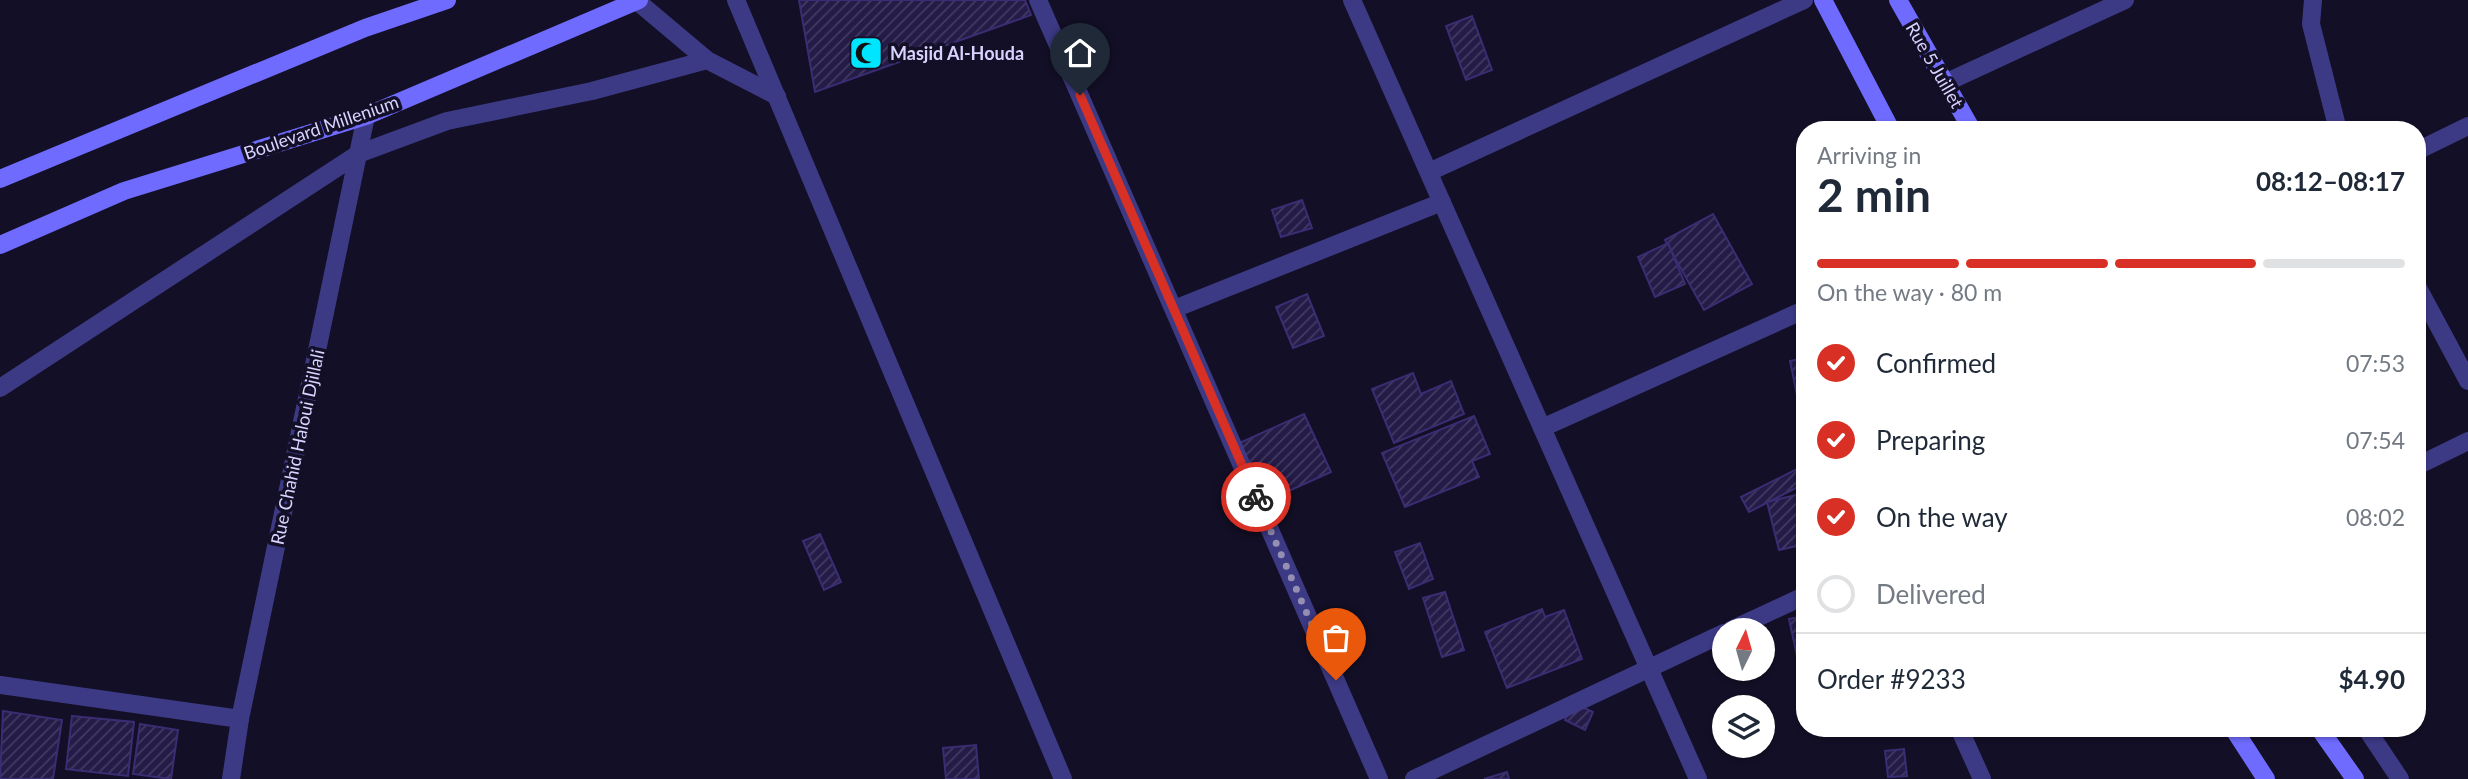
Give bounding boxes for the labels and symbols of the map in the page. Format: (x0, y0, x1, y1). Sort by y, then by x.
street label: Rue 5 Juillet (1902, 18, 1969, 112)
pin (1050, 23, 1110, 95)
mosque icon: Masjid Al-Houda (847, 34, 885, 72)
place label: Masjid Al-Houda (890, 42, 1024, 64)
street label: Boulevard Millenium (241, 90, 401, 164)
street label: Rue Chahid Haloui Djillali (266, 347, 328, 547)
courier (1221, 462, 1291, 532)
pin (1306, 608, 1366, 680)
north arrow (1712, 618, 1774, 681)

